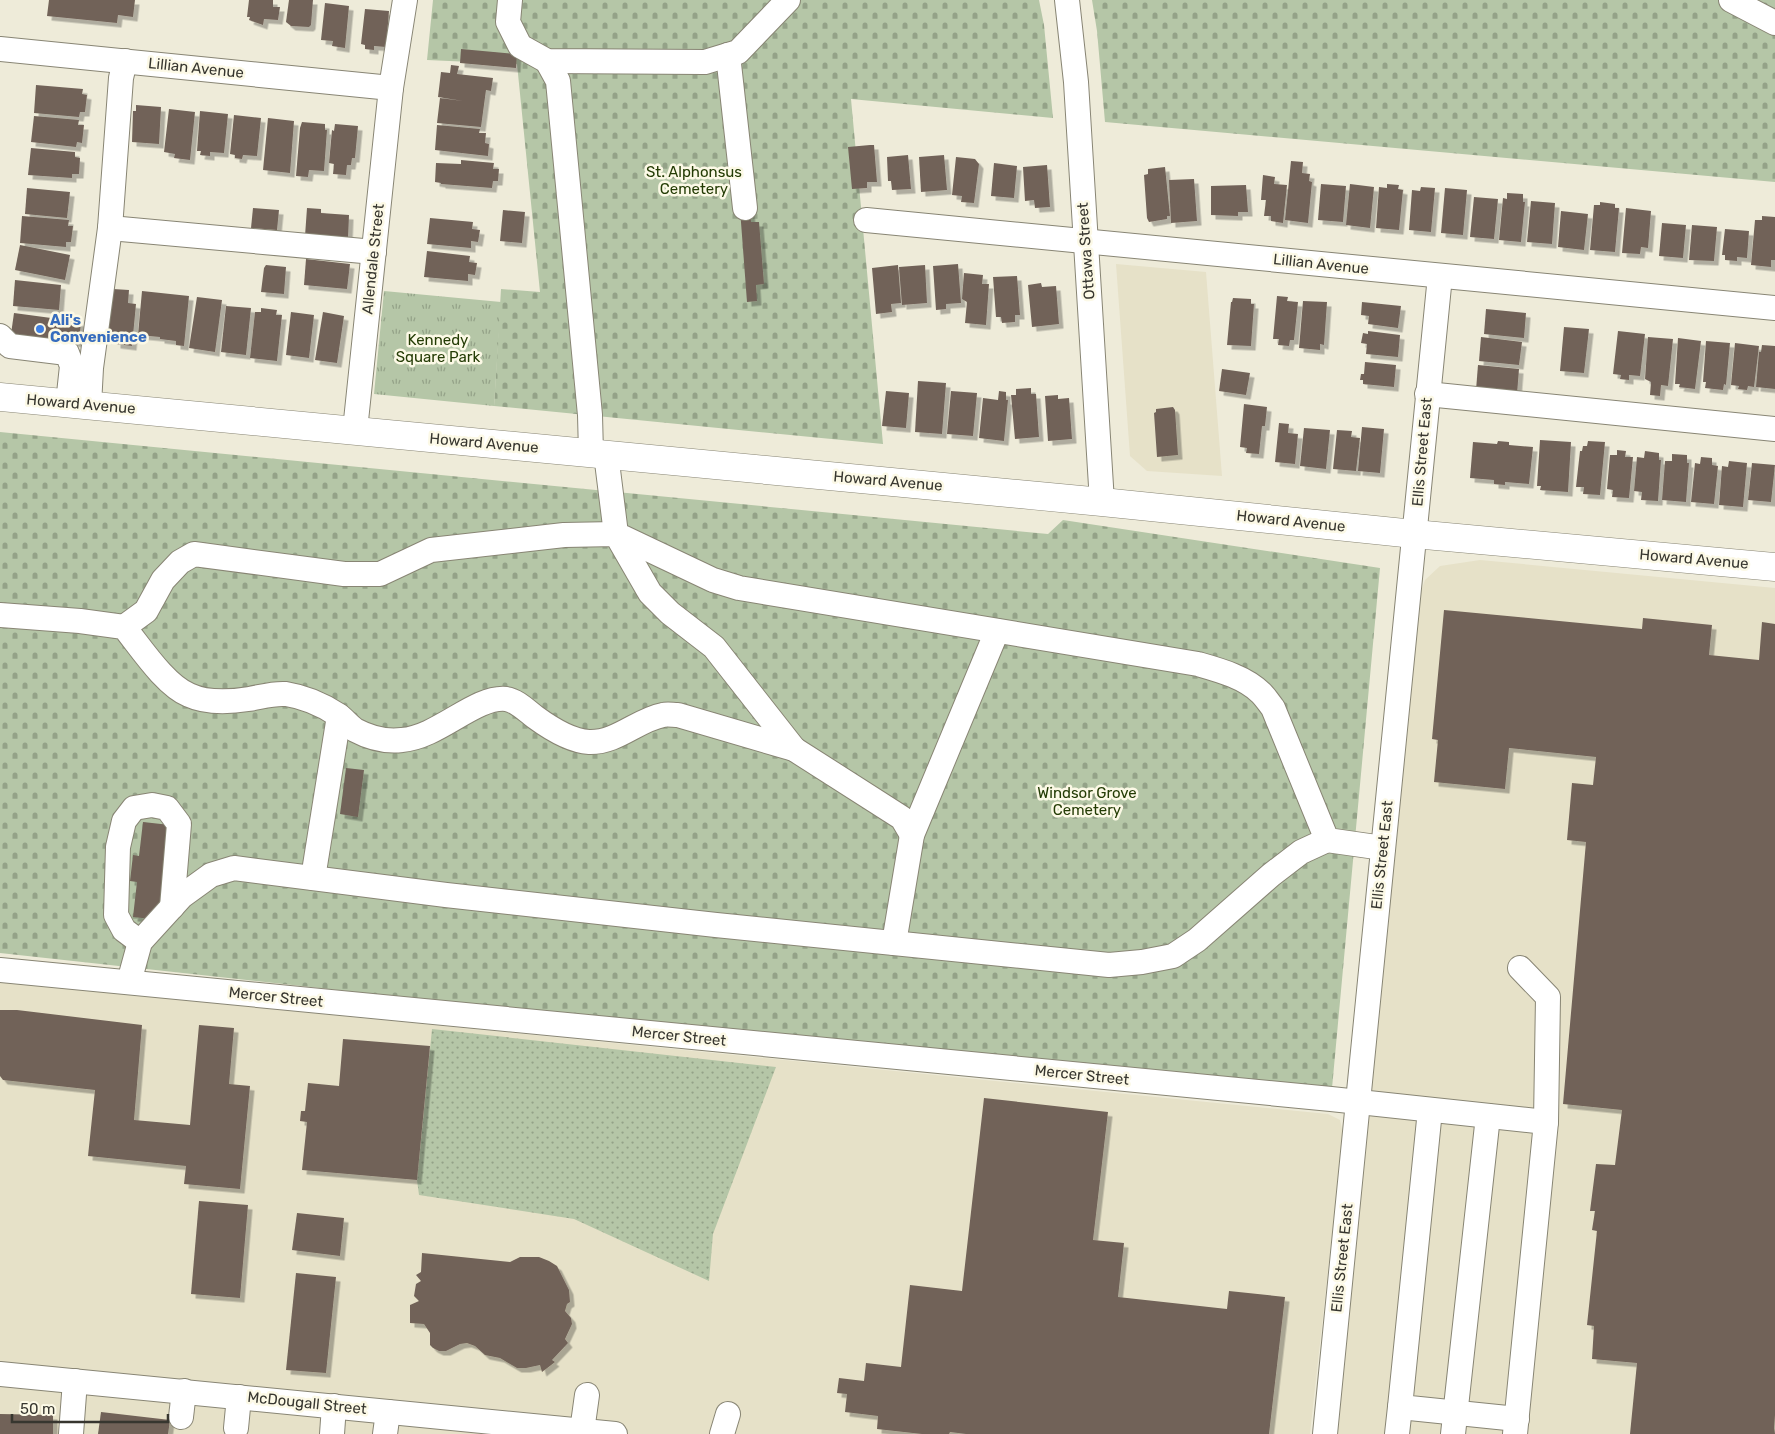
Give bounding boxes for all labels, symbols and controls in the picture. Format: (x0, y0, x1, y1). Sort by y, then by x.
street label: Lillian Avenue (147, 54, 245, 82)
park label: St. Alphonsus Cemetery (646, 163, 742, 198)
street label: Ottawa Street (1074, 202, 1098, 300)
street label: Allendale Street (358, 203, 388, 315)
street label: Lillian Avenue (1272, 250, 1370, 278)
place label: Ali's Convenience (50, 311, 147, 346)
marker: Ali's Convenience (34, 323, 46, 335)
park label: Kennedy Square Park (396, 331, 480, 366)
street label: Howard Avenue (26, 390, 136, 418)
street label: Ellis Street East (1408, 397, 1436, 507)
street label: Howard Avenue (429, 429, 539, 457)
street label: Howard Avenue (833, 467, 943, 495)
street label: Howard Avenue (1236, 506, 1346, 536)
street label: Howard Avenue (1639, 545, 1749, 573)
park label: Windsor Grove Cemetery (1037, 784, 1137, 819)
street label: Ellis Street East (1367, 800, 1397, 910)
street label: Mercer Street (228, 983, 324, 1011)
street label: Mercer Street (631, 1022, 727, 1050)
street label: Mercer Street (1034, 1061, 1130, 1089)
street label: Ellis Street East (1327, 1203, 1357, 1313)
street label: McDougall Street (247, 1388, 368, 1418)
scale bar (12, 1392, 169, 1424)
text: 50 m (20, 1400, 55, 1418)

